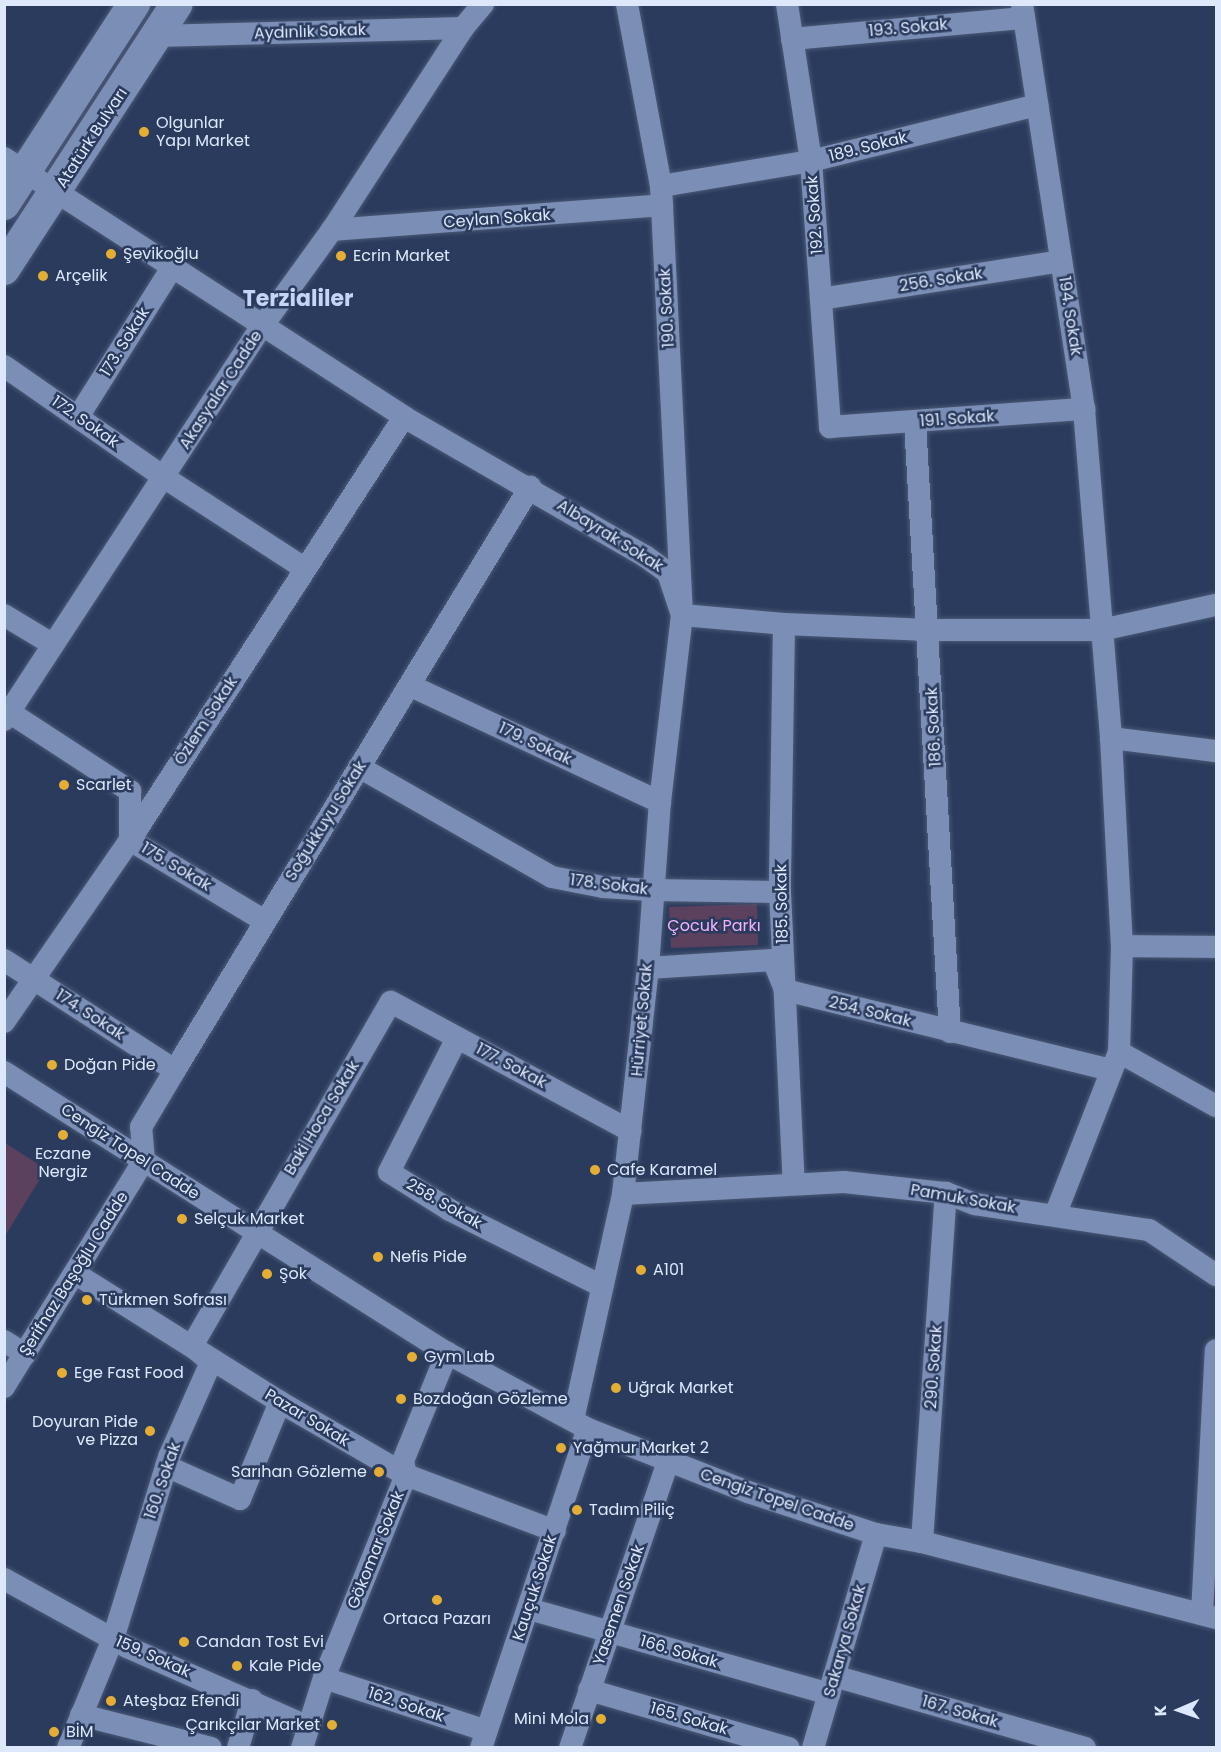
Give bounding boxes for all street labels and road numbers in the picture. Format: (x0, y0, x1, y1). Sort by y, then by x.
street label: 193. Sokak (868, 15, 948, 41)
street label: Aydınlık Sokak (254, 20, 366, 44)
street label: Atatürk Bulvarı (52, 84, 132, 192)
street label: 189. Sokak (827, 128, 909, 166)
street label: 192. Sokak (803, 175, 827, 255)
street label: Ceylan Sokak (443, 206, 551, 232)
street label: 256. Sokak (898, 264, 984, 296)
street label: 190. Sokak (655, 268, 679, 348)
street label: 194. Sokak (1054, 275, 1086, 357)
street label: 173. Sokak (96, 304, 154, 380)
street label: Akasyalar Cadde (175, 327, 267, 453)
street label: 172. Sokak (48, 392, 122, 452)
street label: 191. Sokak (919, 407, 995, 431)
street label: Albayrak Sokak (553, 496, 667, 576)
street label: Özlem Sokak (170, 673, 242, 769)
street label: 186. Sokak (922, 687, 946, 767)
street label: 179. Sokak (495, 719, 575, 769)
street label: Soğukkuyu Sokak (281, 757, 371, 885)
street label: 175. Sokak (137, 839, 215, 895)
street label: 185. Sokak (772, 864, 792, 944)
street label: 178. Sokak (569, 871, 649, 899)
street label: Hürriyet Sokak (628, 963, 656, 1077)
street label: 174. Sokak (52, 986, 128, 1044)
street label: 254. Sokak (827, 993, 913, 1031)
street label: 177. Sokak (472, 1039, 550, 1093)
street label: Baki Hoca Sokak (280, 1057, 364, 1179)
street label: Cengiz Topel Cadde (57, 1100, 203, 1204)
street label: 258. Sokak (403, 1175, 485, 1233)
street label: Pamuk Sokak (909, 1180, 1017, 1218)
street label: Şerifnaz Başoğlu Cadde (15, 1188, 133, 1360)
street label: 290. Sokak (921, 1324, 947, 1410)
street label: Pazar Sokak (261, 1385, 353, 1451)
street label: 160. Sokak (141, 1440, 185, 1522)
street label: Cengiz Topel Cadde (698, 1465, 856, 1535)
street label: Gökomar Sokak (344, 1488, 408, 1612)
street label: Kauçuk Sokak (509, 1533, 561, 1643)
street label: Yasemen Sokak (589, 1542, 649, 1668)
street label: Sakarya Sokak (820, 1582, 870, 1700)
street label: 159. Sokak (113, 1632, 193, 1682)
street label: 166. Sokak (638, 1632, 720, 1672)
street label: 162. Sokak (365, 1684, 447, 1726)
street label: 167. Sokak (920, 1692, 1000, 1732)
street label: 165. Sokak (648, 1699, 730, 1739)

